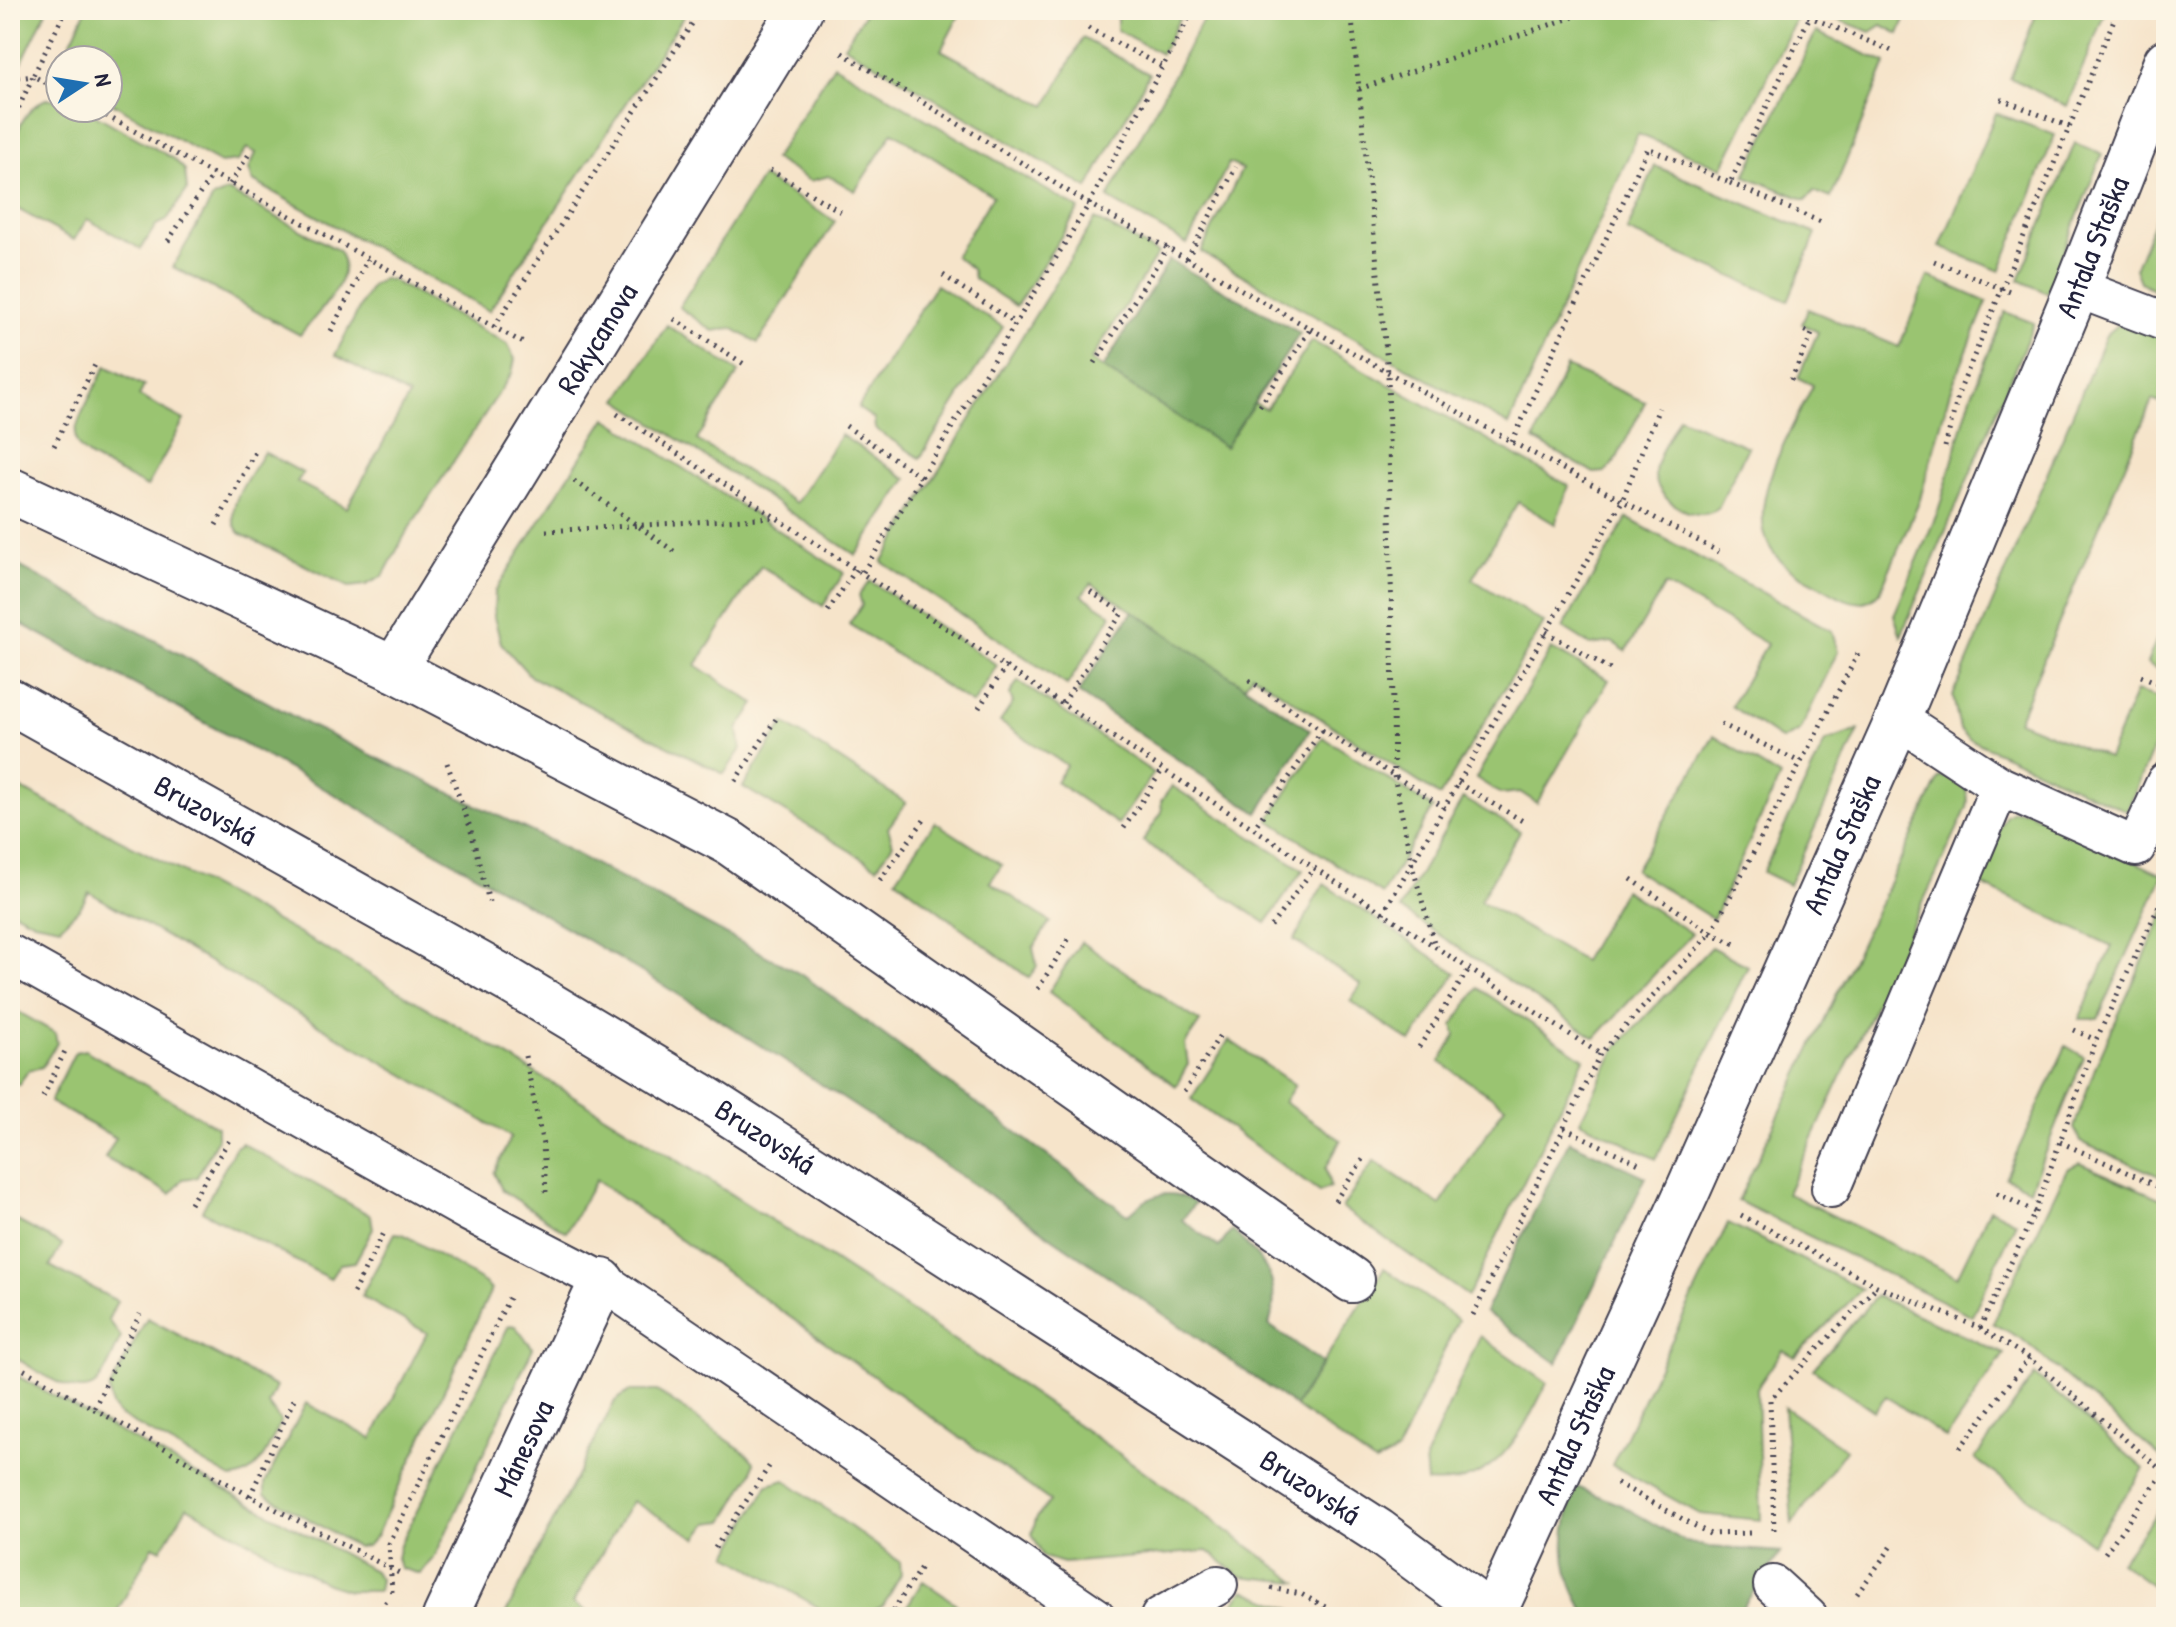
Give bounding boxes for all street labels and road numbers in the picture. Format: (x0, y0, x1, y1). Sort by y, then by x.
street label: Antala Staška (2046, 170, 2138, 323)
street label: Rokycanova (547, 275, 646, 401)
street label: Bruzovská (148, 765, 265, 854)
street label: Antala Staška (1793, 768, 1890, 920)
street label: Bruzovská (708, 1089, 824, 1183)
street label: Antala Staška (1525, 1359, 1624, 1511)
street label: Mánesova (483, 1393, 563, 1503)
street label: Bruzovská (1253, 1440, 1369, 1534)

